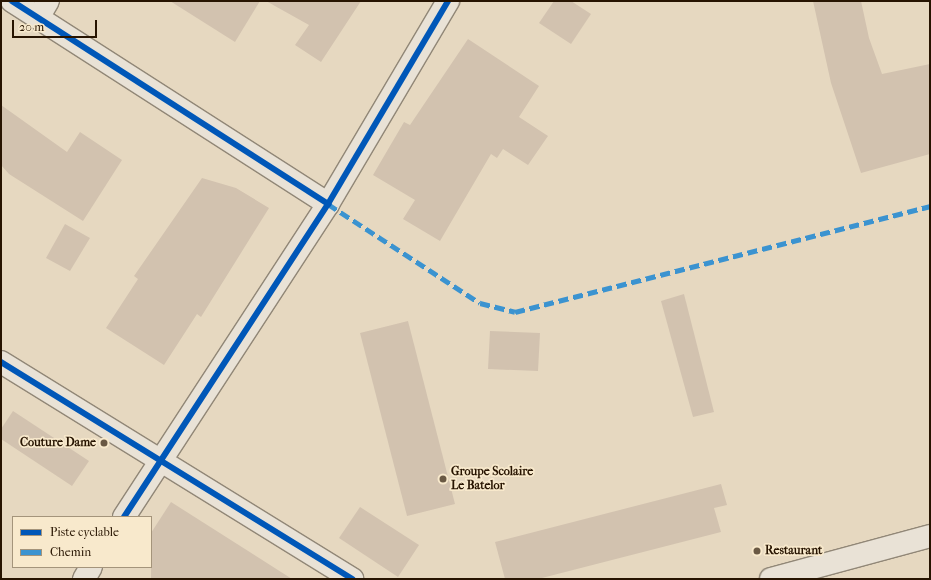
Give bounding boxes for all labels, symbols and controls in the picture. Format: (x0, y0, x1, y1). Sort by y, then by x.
scale bar (14, 12, 99, 38)
text: 20 m (19, 20, 44, 34)
place label: Couture Dame (20, 436, 96, 450)
marker: Couture Dame (99, 438, 109, 448)
place label: Groupe Scolaire Le Batelor (451, 465, 533, 493)
marker: Groupe Scolaire Le Batelor (438, 474, 448, 484)
legend (12, 516, 152, 568)
text: Piste cyclable (50, 525, 119, 539)
place label: Restaurant (765, 544, 822, 558)
text: Chemin (50, 545, 91, 559)
marker: Restaurant (752, 546, 762, 556)

